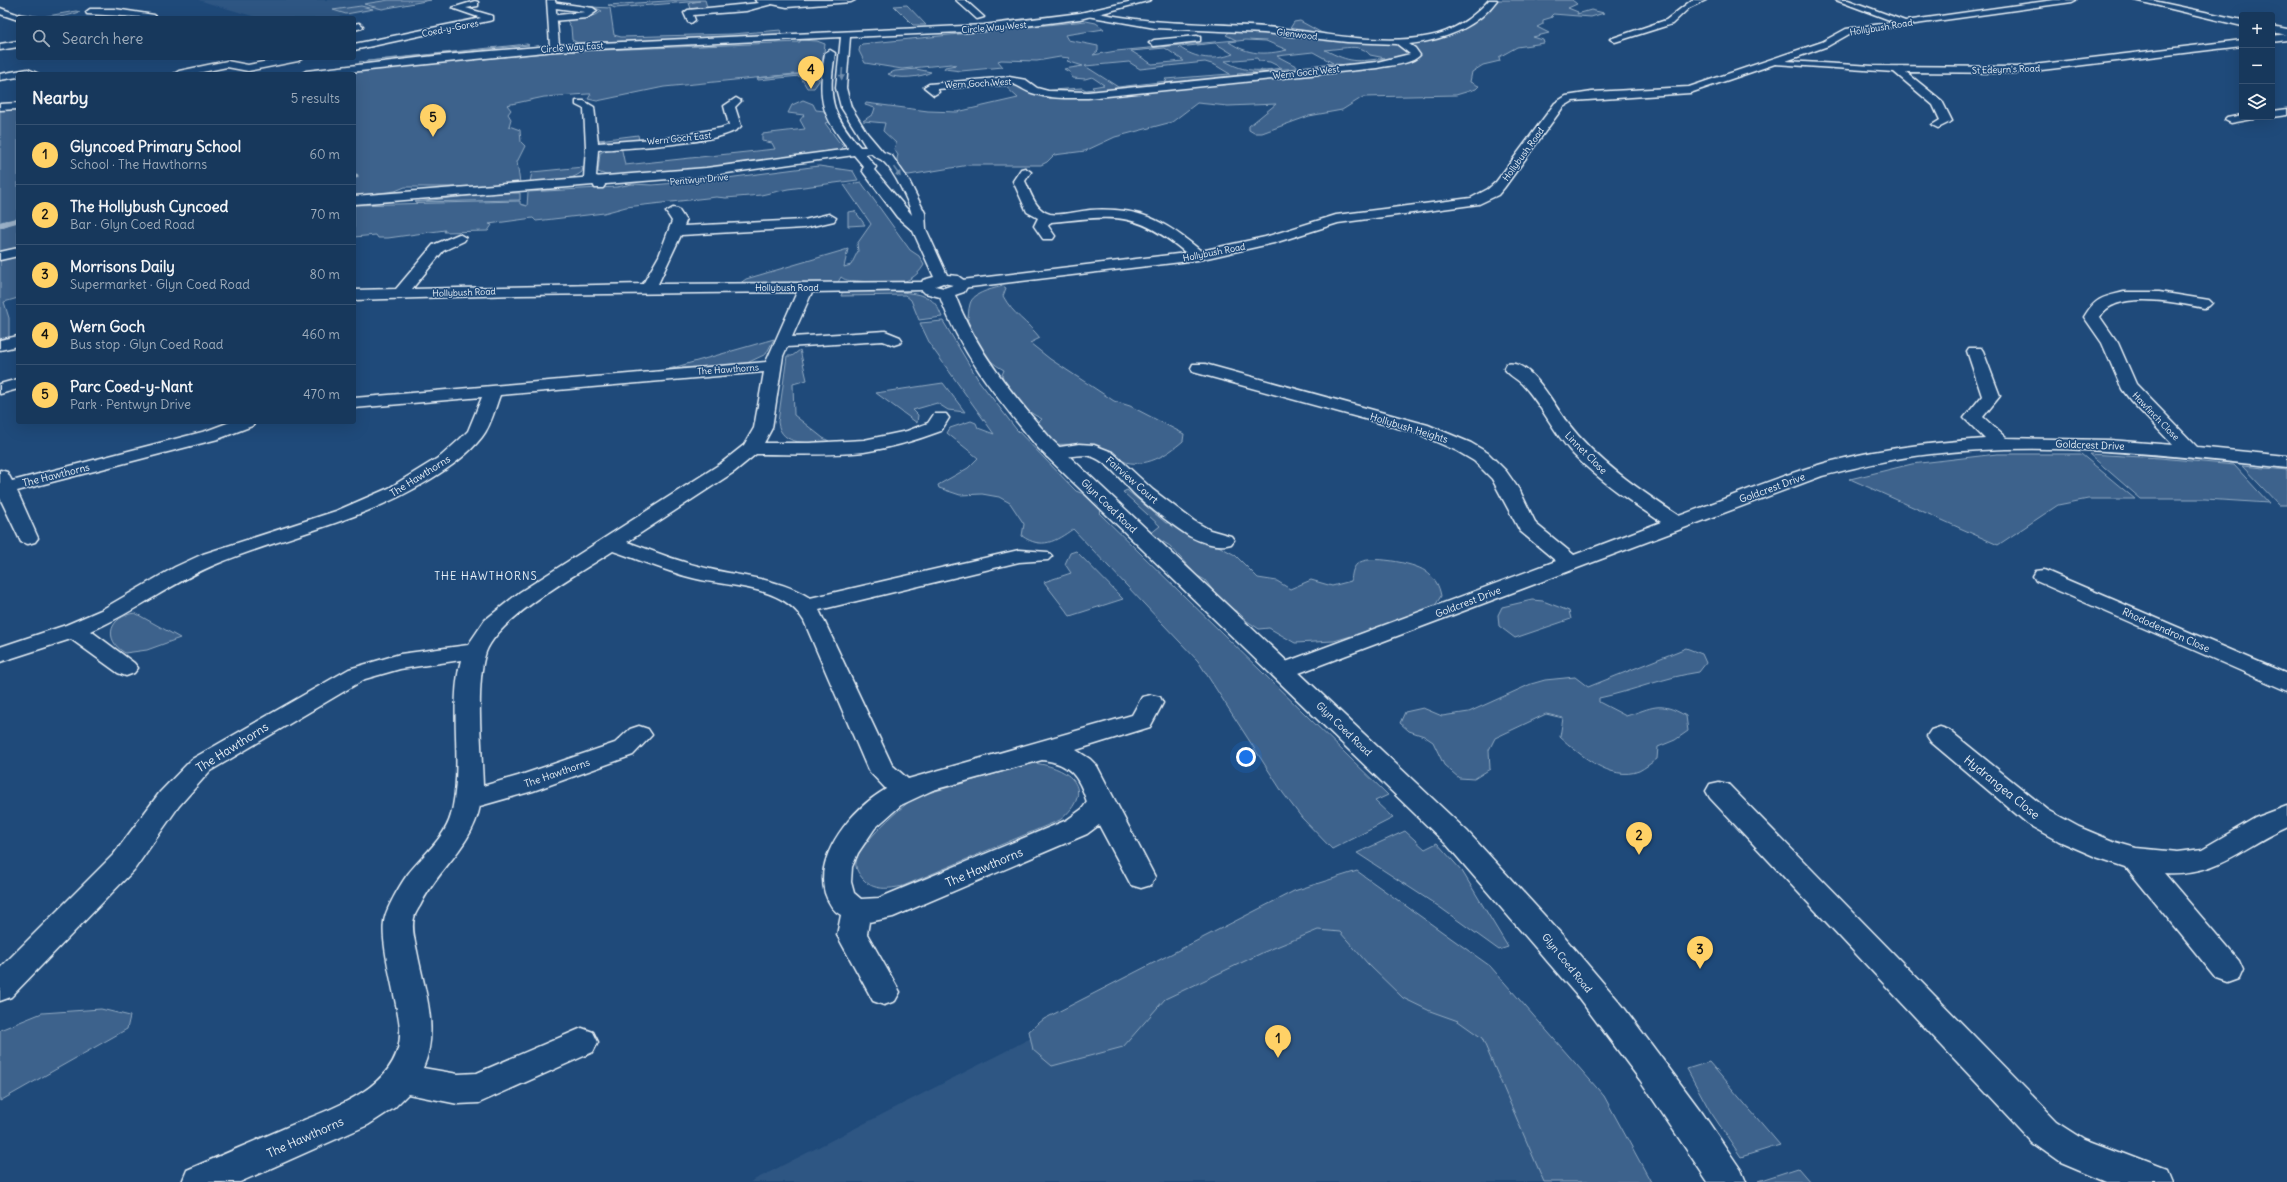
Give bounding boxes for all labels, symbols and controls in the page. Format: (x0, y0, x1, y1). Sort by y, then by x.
map controls (2239, 12, 2275, 120)
button: + (2239, 12, 2275, 48)
search box (16, 16, 356, 60)
street label: Coed-y-Gores (421, 17, 479, 39)
street label: Hollybush Road (1849, 17, 1913, 37)
street label: Circle Way West (961, 19, 1027, 35)
street label: Glenwood (1276, 26, 1318, 42)
icon: search (30, 27, 52, 49)
text: Search here (62, 29, 143, 48)
street label: Circle Way East (540, 39, 604, 55)
button: − (2239, 48, 2275, 84)
pin: 4 (798, 56, 824, 89)
street label: St Edeyrn's Road (1972, 62, 2040, 76)
street label: Wern Goch West (1272, 63, 1340, 81)
one-way arrow (839, 68, 846, 80)
street label: Wern Goch West (944, 76, 1012, 90)
button: layers (2239, 84, 2275, 120)
text: Nearby (32, 87, 88, 109)
text: 5 results (291, 90, 340, 107)
pin: 5 (420, 104, 446, 137)
street label: Hollybush Road (1500, 125, 1546, 183)
street label: Wern Goch East (646, 129, 712, 147)
text: Glyncoed Primary School (70, 137, 241, 156)
text: 1 (42, 146, 48, 163)
text: 60 m (309, 146, 340, 163)
text: School · The Hawthorns (70, 156, 207, 173)
one-way arrow (893, 167, 901, 177)
street label: Pentwyn Drive (669, 171, 729, 187)
text: The Hollybush Cyncoed (70, 197, 228, 216)
text: 2 (41, 206, 49, 223)
text: 70 m (311, 206, 340, 223)
text: Bar · Glyn Coed Road (70, 216, 195, 233)
street label: Hollybush Road (1182, 241, 1246, 263)
text: Morrisons Daily (70, 257, 175, 276)
text: 3 (41, 266, 49, 283)
text: 80 m (309, 266, 340, 283)
text: Supermarket · Glyn Coed Road (70, 276, 250, 293)
street label: Hollybush Road (755, 282, 819, 293)
street label: Hollybush Road (432, 285, 496, 299)
text: Wern Goch (70, 317, 145, 336)
text: 4 (41, 326, 49, 343)
text: 460 m (302, 326, 340, 343)
text: Bus stop · Glyn Coed Road (70, 336, 223, 353)
street label: The Hawthorns (697, 361, 759, 377)
text: Parc Coed-y-Nant (70, 377, 193, 396)
text: 5 (41, 386, 49, 403)
text: 470 m (303, 386, 340, 403)
street label: Hawfinch Close (2130, 390, 2182, 442)
text: Park · Pentwyn Drive (70, 396, 191, 413)
street label: Hollybush Heights (1368, 410, 1450, 446)
street label: Linnet Close (1562, 429, 1610, 477)
street label: Goldcrest Drive (2055, 437, 2125, 453)
street label: The Hawthorns (387, 452, 453, 500)
street label: Fairview Court (1103, 454, 1161, 507)
street label: The Hawthorns (21, 460, 91, 490)
street label: Goldcrest Drive (1737, 470, 1807, 506)
street label: Glyn Coed Road (1078, 476, 1140, 536)
district label: THE HAWTHORNS (434, 569, 538, 583)
street label: Goldcrest Drive (1433, 584, 1503, 620)
street label: Rhododendron Close (2120, 605, 2212, 655)
street label: Glyn Coed Road (1313, 699, 1375, 759)
street label: The Hawthorns (193, 719, 271, 775)
your location (1236, 747, 1256, 767)
street label: Hydrangea Close (1961, 752, 2043, 822)
street label: The Hawthorns (522, 756, 592, 790)
pin: 2 (1626, 822, 1652, 855)
street label: The Hawthorns (943, 844, 1025, 890)
street label: Glyn Coed Road (1539, 931, 1595, 995)
pin: 3 (1687, 936, 1713, 969)
pin: 1 (1265, 1025, 1291, 1058)
street label: The Hawthorns (264, 1113, 346, 1161)

